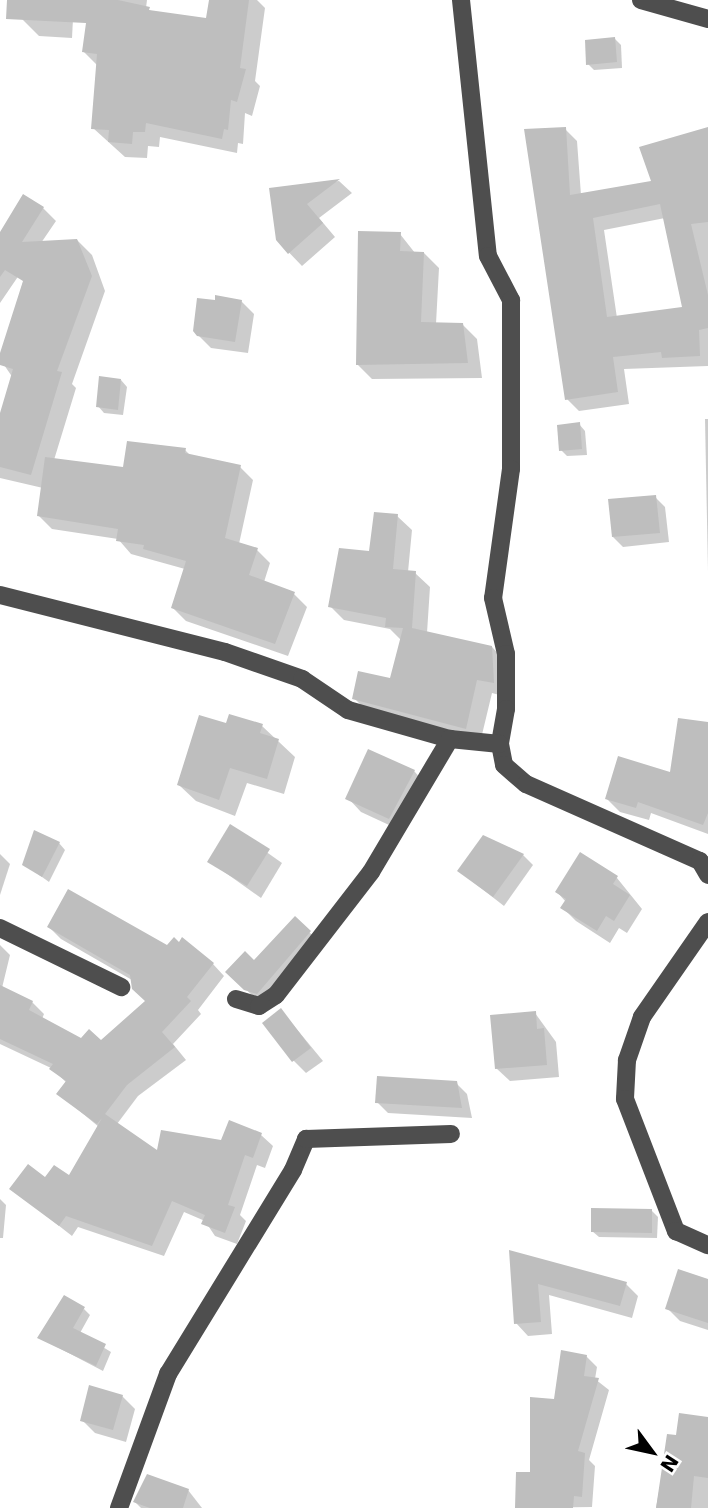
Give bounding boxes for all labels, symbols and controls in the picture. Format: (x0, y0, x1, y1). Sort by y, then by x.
north arrow (617, 1417, 687, 1487)
text: N (656, 1451, 683, 1476)

